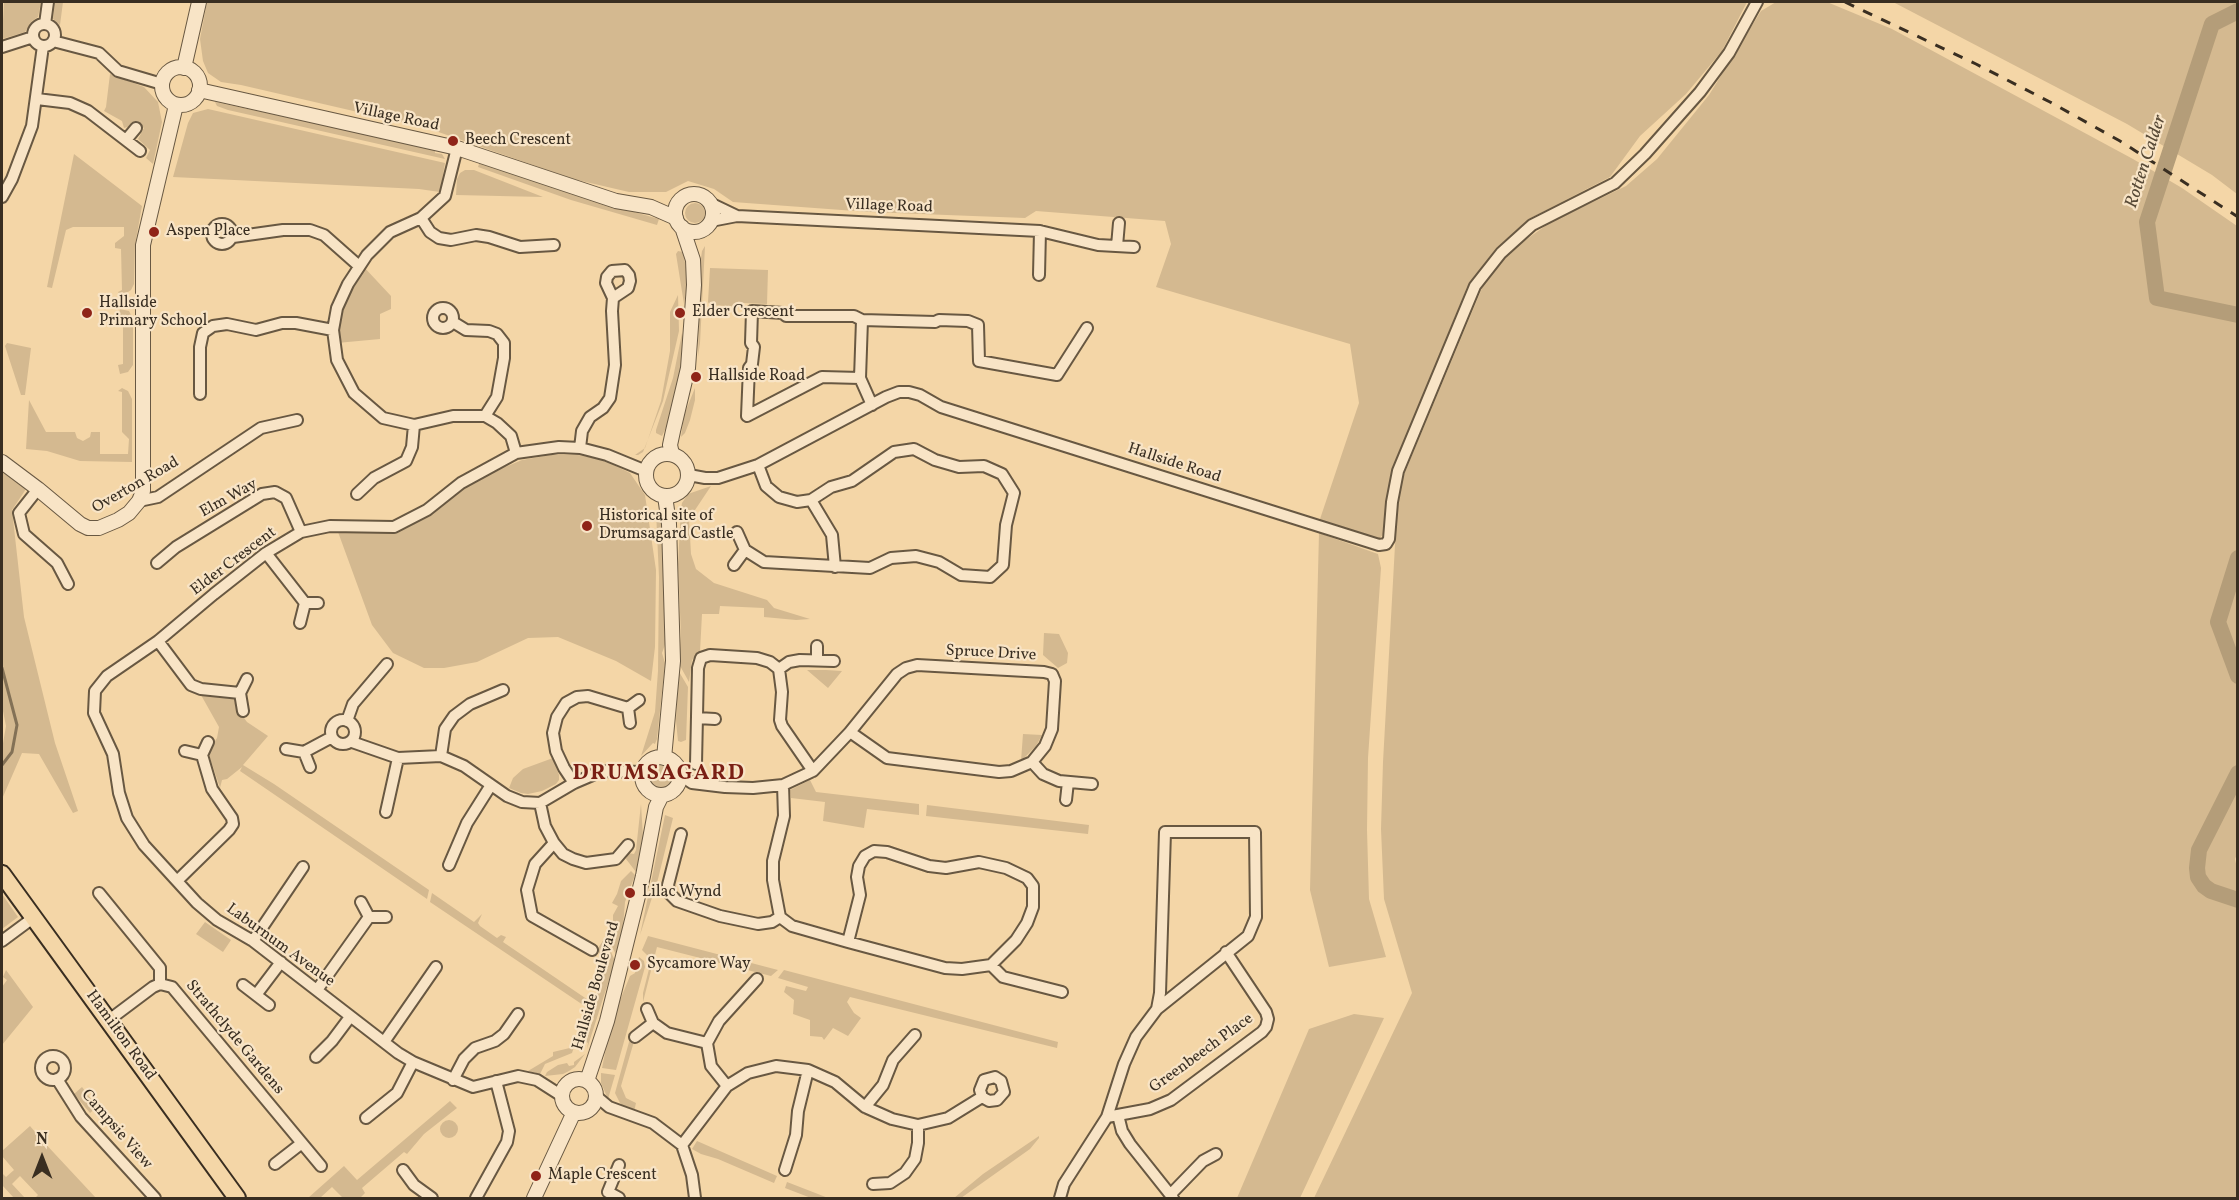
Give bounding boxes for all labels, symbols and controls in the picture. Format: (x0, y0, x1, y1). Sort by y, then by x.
street label: Village Road (351, 100, 441, 136)
water label: Rotten Calder (2122, 113, 2172, 211)
place label: Beech Crescent (465, 131, 571, 151)
marker: Beech Crescent (446, 134, 460, 148)
street label: Village Road (845, 196, 933, 218)
place label: Aspen Place (166, 222, 250, 242)
marker: Aspen Place (147, 225, 161, 239)
place label: Hallside Primary School (99, 294, 207, 332)
place label: Elder Crescent (692, 303, 794, 323)
marker: Hallside Primary School (80, 306, 94, 320)
marker: Elder Crescent (673, 306, 687, 320)
place label: Hallside Road (708, 367, 805, 387)
marker: Hallside Road (689, 370, 703, 384)
street label: Hallside Road (1125, 440, 1223, 488)
street label: Overton Road (89, 453, 183, 519)
street label: Elm Way (197, 475, 261, 523)
place label: Historical site of Drumsagard Castle (599, 507, 734, 545)
marker: Historical site of Drumsagard Castle (580, 519, 594, 533)
street label: Elder Crescent (187, 524, 281, 600)
street label: Spruce Drive (945, 642, 1037, 666)
district label: DRUMSAGARD (573, 762, 745, 788)
place label: Lilac Wynd (642, 883, 722, 903)
marker: Lilac Wynd (623, 886, 637, 900)
street label: Laburnum Avenue (222, 900, 338, 992)
street label: Hallside Boulevard (569, 919, 625, 1053)
place label: Sycamore Way (647, 955, 751, 975)
marker: Sycamore Way (628, 958, 642, 972)
street label: Strathclyde Gardens (181, 977, 287, 1099)
street label: Hamilton Road (81, 987, 159, 1085)
street label: Greenbeech Place (1146, 1010, 1258, 1098)
street label: Campsie View (76, 1086, 156, 1174)
north arrow (12, 1128, 72, 1188)
text: N (36, 1129, 48, 1151)
place label: Maple Crescent (548, 1166, 657, 1186)
marker: Maple Crescent (529, 1169, 543, 1183)

